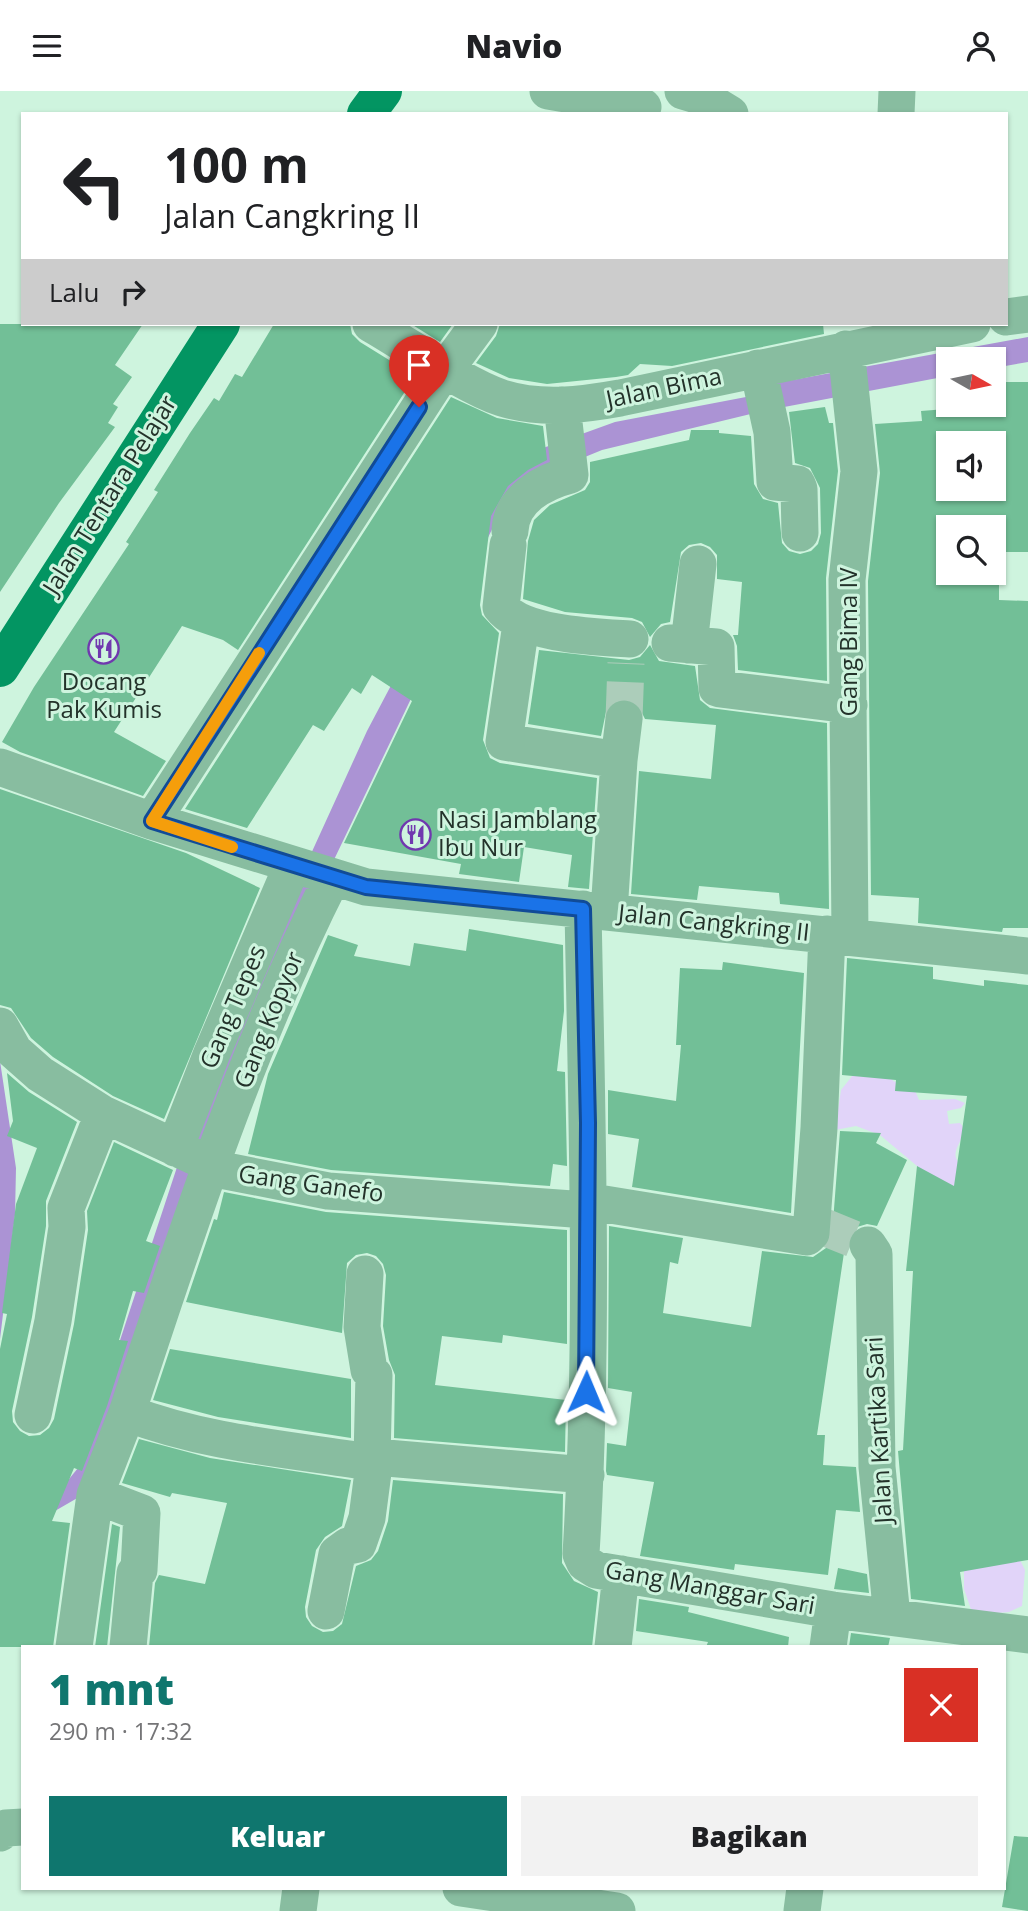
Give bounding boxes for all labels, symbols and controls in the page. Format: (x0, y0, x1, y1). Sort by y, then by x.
text: Navio (466, 24, 562, 67)
icon: menu (28, 27, 66, 65)
icon: person (962, 27, 1000, 65)
text: 100 m (164, 131, 309, 197)
icon: left (49, 140, 140, 231)
text: Jalan Cangkring II (164, 194, 420, 237)
icon: right (114, 273, 152, 311)
text: Lalu (49, 274, 100, 310)
pin (389, 335, 449, 407)
icon: arrive (400, 346, 438, 384)
north arrow (936, 347, 1006, 417)
map controls (936, 347, 1006, 585)
street label: Jalan Bima (601, 358, 724, 415)
street label: Jalan Tentara Pelajar (33, 388, 184, 602)
button: sound (936, 431, 1006, 501)
button: search (936, 515, 1006, 585)
street label: Gang Bima IV (831, 567, 864, 717)
restaurant icon: Docang Pak Kumis (87, 631, 121, 665)
place label: Docang Pak Kumis (46, 664, 162, 725)
place label: Nasi Jamblang Ibu Nur (438, 802, 597, 863)
restaurant icon: Nasi Jamblang Ibu Nur (398, 817, 432, 851)
street label: Jalan Cangkring II (615, 895, 811, 948)
street label: Gang Tepes (191, 940, 272, 1073)
street label: Gang Kopyor (225, 946, 310, 1093)
street label: Gang Ganefo (236, 1156, 386, 1209)
street label: Jalan Kartika Sari (856, 1336, 899, 1526)
position arrow (549, 1355, 623, 1429)
street label: Gang Manggar Sari (603, 1552, 818, 1621)
text: 1 mnt (49, 1660, 174, 1717)
button: close (904, 1668, 978, 1742)
text: 290 m · 17:32 (49, 1715, 192, 1747)
button: Keluar (49, 1796, 507, 1876)
button: Bagikan (521, 1796, 978, 1876)

